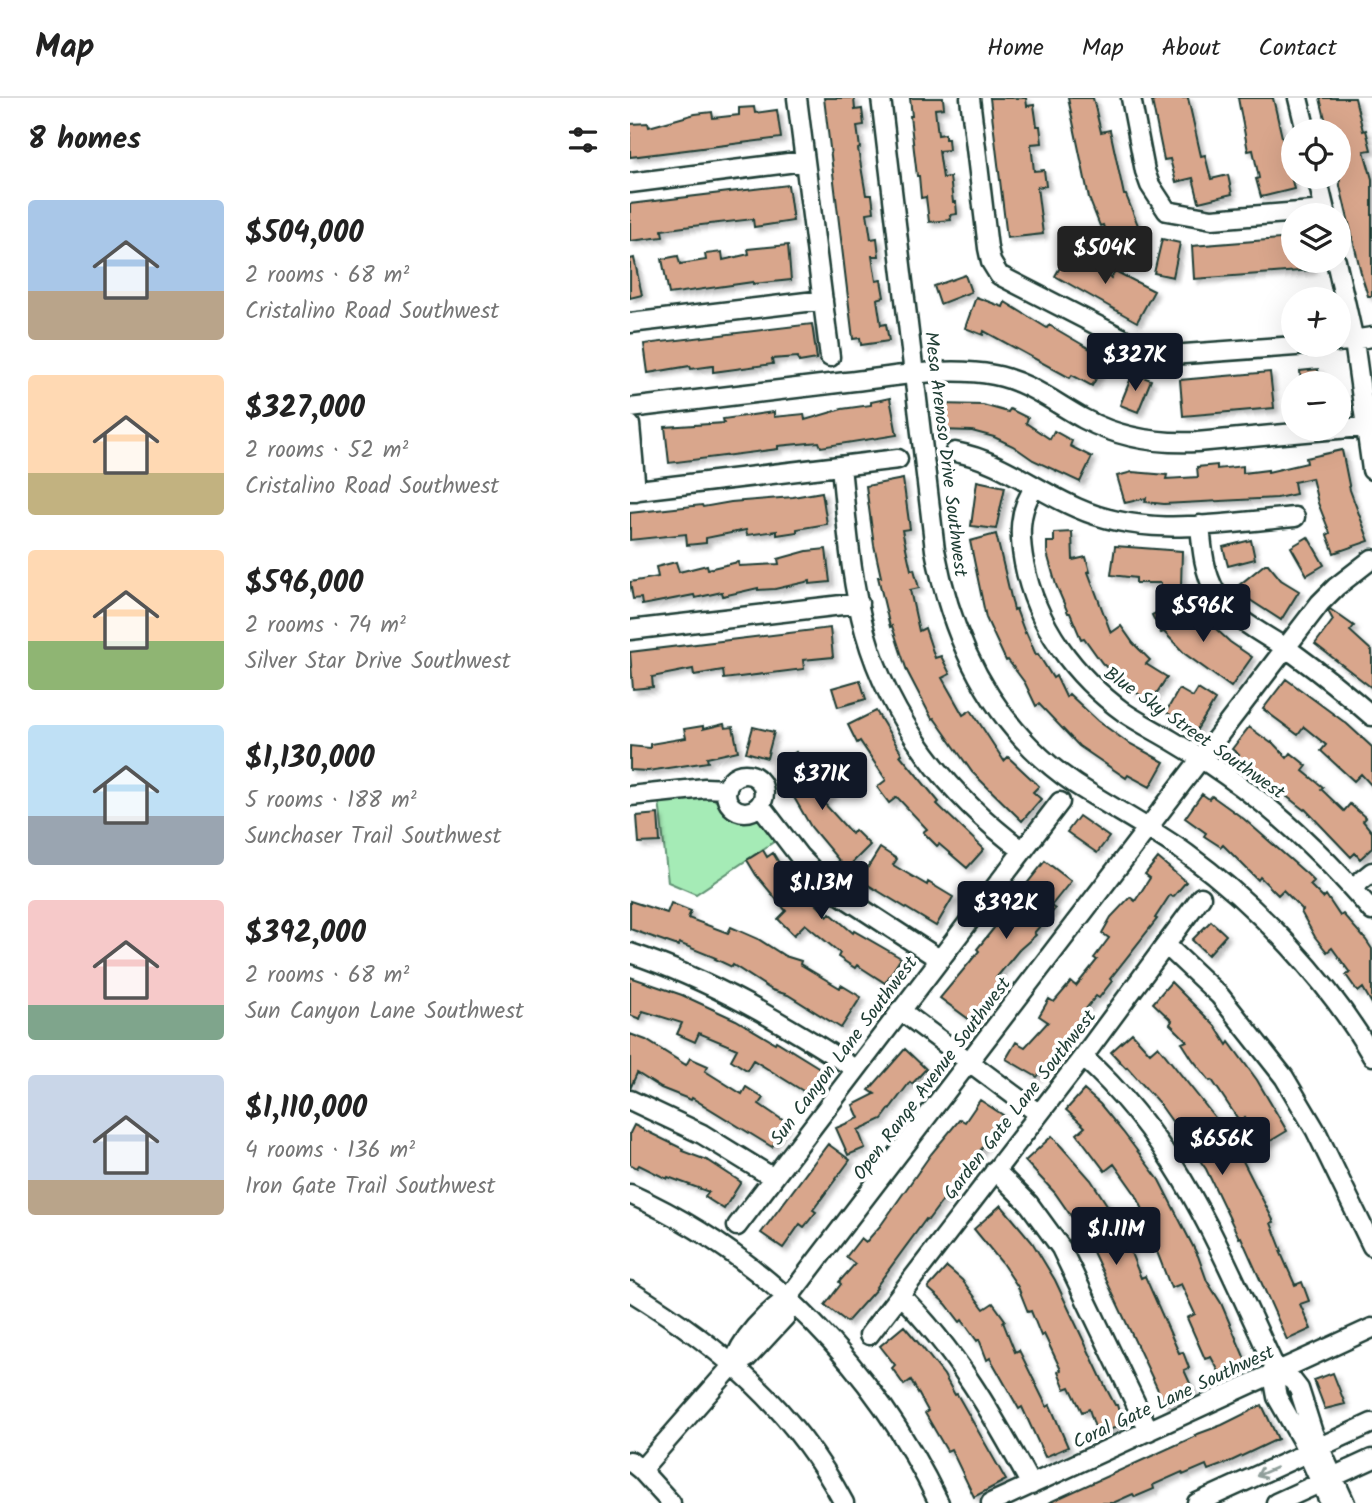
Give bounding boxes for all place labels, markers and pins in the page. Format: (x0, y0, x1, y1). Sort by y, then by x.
pin: $504K (1056, 226, 1154, 286)
pin: $327K (1086, 334, 1184, 393)
pin: $596K (1154, 584, 1252, 644)
pin: $371K (773, 752, 871, 812)
pin: $1.13M (764, 862, 878, 921)
pin: $392K (957, 882, 1055, 941)
pin: $656K (1173, 1118, 1271, 1177)
pin: $1.11M (1059, 1208, 1173, 1267)

